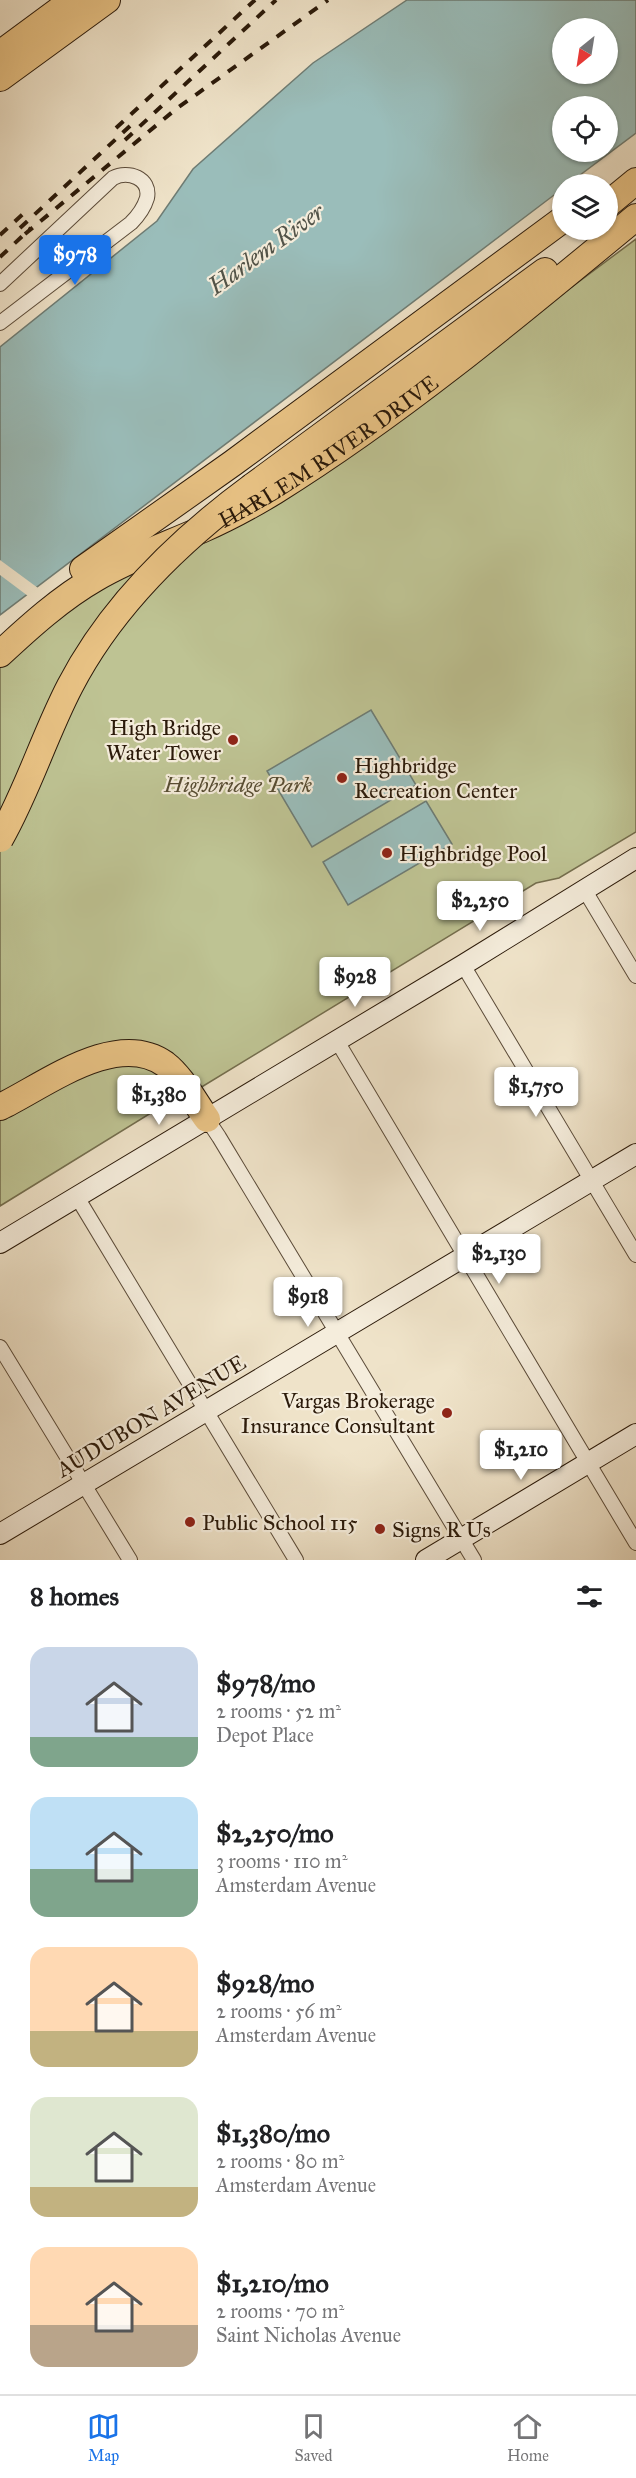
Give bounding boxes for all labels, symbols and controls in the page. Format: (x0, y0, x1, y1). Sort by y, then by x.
north arrow (552, 18, 618, 84)
map controls (552, 18, 618, 240)
button: locate (552, 96, 618, 162)
button: layers (552, 174, 618, 240)
water label: Harlem River (201, 196, 332, 302)
pin: $978 (39, 235, 111, 286)
text: $978 (53, 242, 97, 266)
street label: HARLEM RIVER DRIVE (214, 368, 443, 533)
place label: High Bridge Water Tower (106, 714, 222, 766)
marker: High Bridge Water Tower (226, 733, 240, 747)
place label: Highbridge Recreation Center (354, 752, 518, 804)
park label: Highbridge Park (163, 771, 312, 798)
marker: Highbridge Recreation Center (335, 771, 349, 785)
place label: Highbridge Pool (399, 840, 547, 867)
marker: Highbridge Pool (380, 846, 394, 860)
pin: $2,250 (431, 881, 529, 932)
text: $2,250 (451, 888, 509, 912)
pin: $928 (319, 957, 391, 1008)
text: $928 (333, 964, 377, 988)
pin: $1,750 (487, 1067, 585, 1118)
text: $1,750 (508, 1074, 564, 1098)
pin: $1,380 (110, 1075, 208, 1126)
text: $1,380 (131, 1082, 187, 1106)
pin: $2,130 (450, 1234, 548, 1285)
text: $2,130 (472, 1241, 527, 1265)
pin: $918 (272, 1277, 344, 1328)
text: $918 (287, 1284, 329, 1308)
street label: AUDUBON AVENUE (51, 1349, 251, 1484)
place label: Vargas Brokerage Insurance Consultant (241, 1387, 435, 1439)
marker: Vargas Brokerage Insurance Consultant (440, 1406, 454, 1420)
pin: $1,210 (472, 1430, 570, 1481)
text: $1,210 (494, 1437, 548, 1461)
place label: Public School 115 (202, 1509, 357, 1536)
marker: Public School 115 (183, 1515, 197, 1529)
place label: Signs R Us (392, 1516, 491, 1543)
marker: Signs R Us (373, 1522, 387, 1536)
text: 8 homes (30, 1580, 119, 1612)
icon: filters (573, 1580, 606, 1613)
text: $978/mo (216, 1667, 315, 1699)
icon: home (78, 1671, 150, 1743)
text: 2 rooms · 52 m² (216, 1699, 341, 1723)
text: Depot Place (216, 1723, 314, 1747)
text: $2,250/mo (216, 1817, 334, 1849)
icon: home (78, 1821, 150, 1893)
text: 3 rooms · 110 m² (216, 1849, 347, 1873)
text: Amsterdam Avenue (216, 1873, 376, 1897)
text: $928/mo (216, 1967, 314, 1999)
icon: home (78, 1971, 150, 2043)
text: 2 rooms · 56 m² (216, 1999, 342, 2023)
text: Amsterdam Avenue (216, 2023, 376, 2047)
text: $1,380/mo (216, 2117, 330, 2149)
icon: home (78, 2121, 150, 2193)
text: 2 rooms · 80 m² (216, 2149, 344, 2173)
text: Amsterdam Avenue (216, 2173, 376, 2197)
text: $1,210/mo (216, 2267, 329, 2299)
icon: home (78, 2271, 150, 2343)
text: 2 rooms · 70 m² (216, 2299, 344, 2323)
text: Saint Nicholas Avenue (216, 2323, 401, 2347)
tab: Map (87, 2410, 120, 2465)
tab: Saved (295, 2410, 333, 2465)
tab: Home (507, 2410, 549, 2465)

